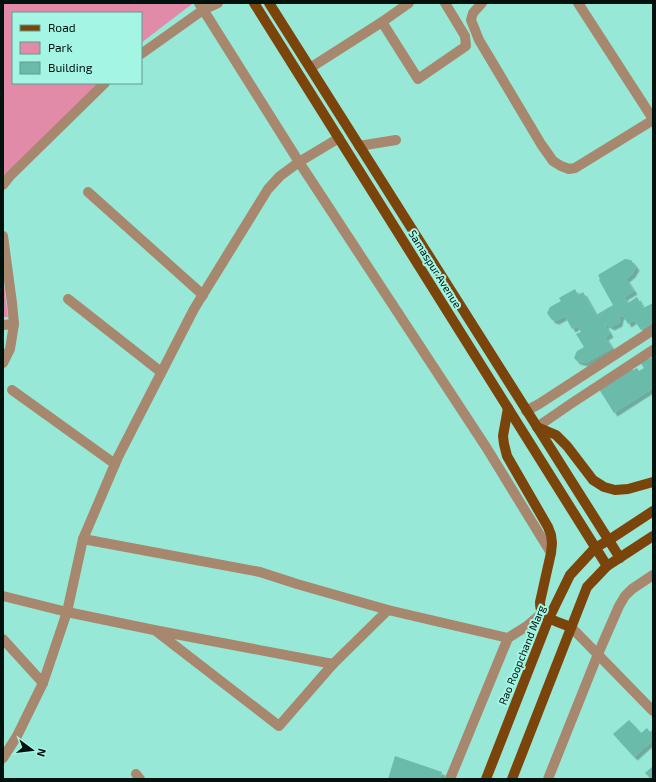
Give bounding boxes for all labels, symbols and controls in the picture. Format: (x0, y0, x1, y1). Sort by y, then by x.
legend (12, 12, 142, 84)
text: Road (48, 20, 76, 34)
text: Park (48, 40, 73, 54)
text: Building (48, 60, 93, 74)
street label: Samaspur Avenue (406, 227, 465, 310)
street label: Rao Roopchand Marg (496, 603, 547, 707)
north arrow (12, 730, 52, 770)
text: N (35, 747, 49, 758)

